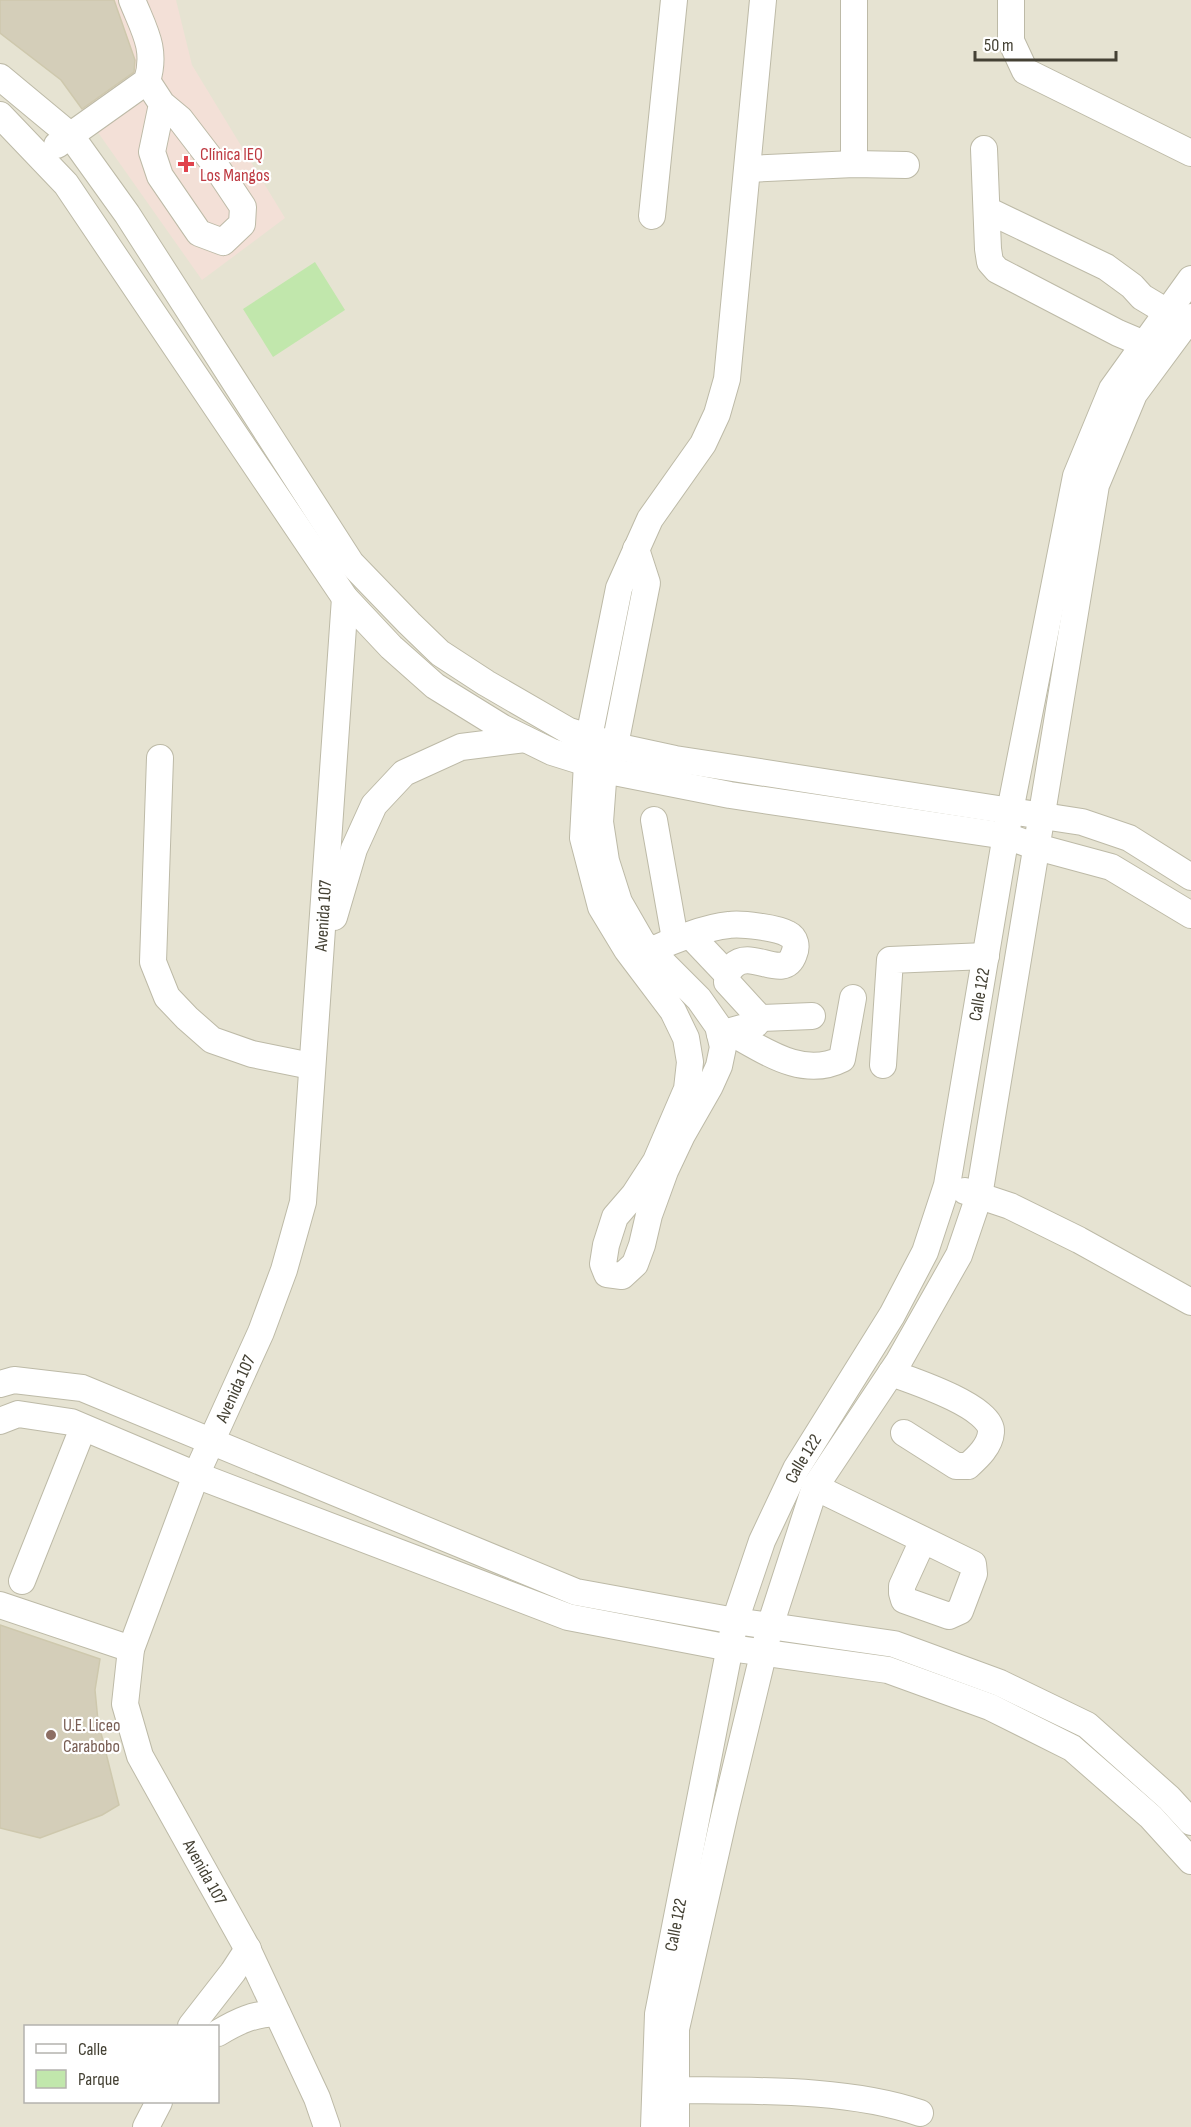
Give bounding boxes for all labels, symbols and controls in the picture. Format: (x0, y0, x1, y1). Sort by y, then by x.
scale bar (975, 24, 1116, 62)
text: 50 m (984, 35, 1014, 56)
place label: Clínica IEQ Los Mangos (200, 144, 270, 186)
marker: Clínica IEQ Los Mangos (177, 155, 195, 173)
street label: Avenida 107 (310, 879, 336, 953)
street label: Calle 122 (965, 966, 994, 1023)
street label: Avenida 107 (211, 1351, 260, 1427)
street label: Calle 122 (781, 1430, 826, 1487)
place label: U.E. Liceo Carabobo (63, 1715, 120, 1757)
marker: U.E. Liceo Carabobo (44, 1728, 58, 1742)
street label: Avenida 107 (178, 1835, 231, 1909)
street label: Calle 122 (661, 1897, 691, 1953)
legend (24, 2025, 219, 2103)
text: Calle (78, 2039, 107, 2060)
text: Parque (78, 2069, 119, 2090)

